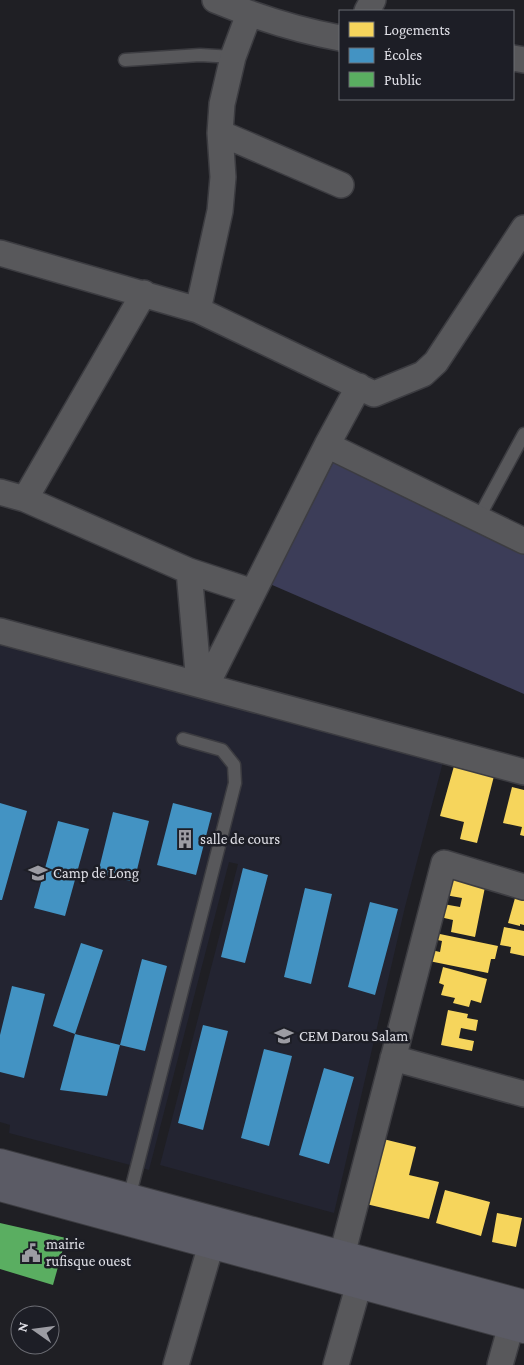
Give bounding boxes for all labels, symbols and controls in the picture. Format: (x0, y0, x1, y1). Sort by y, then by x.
legend (339, 10, 514, 100)
text: Logements (384, 22, 450, 39)
text: Écoles (384, 47, 422, 63)
text: Public (384, 72, 422, 88)
building icon: salle de cours (174, 828, 196, 850)
place label: salle de cours (200, 831, 280, 847)
school or university icon: Camp de Long (27, 862, 49, 884)
place label: Camp de Long (53, 865, 139, 882)
school or university icon: CEM Darou Salam (273, 1025, 295, 1047)
place label: CEM Darou Salam (299, 1028, 408, 1044)
place label: mairie rufisque ouest (46, 1236, 132, 1270)
public building icon: mairie rufisque ouest (20, 1242, 42, 1264)
north arrow (10, 1305, 60, 1355)
text: N (13, 1320, 31, 1333)

